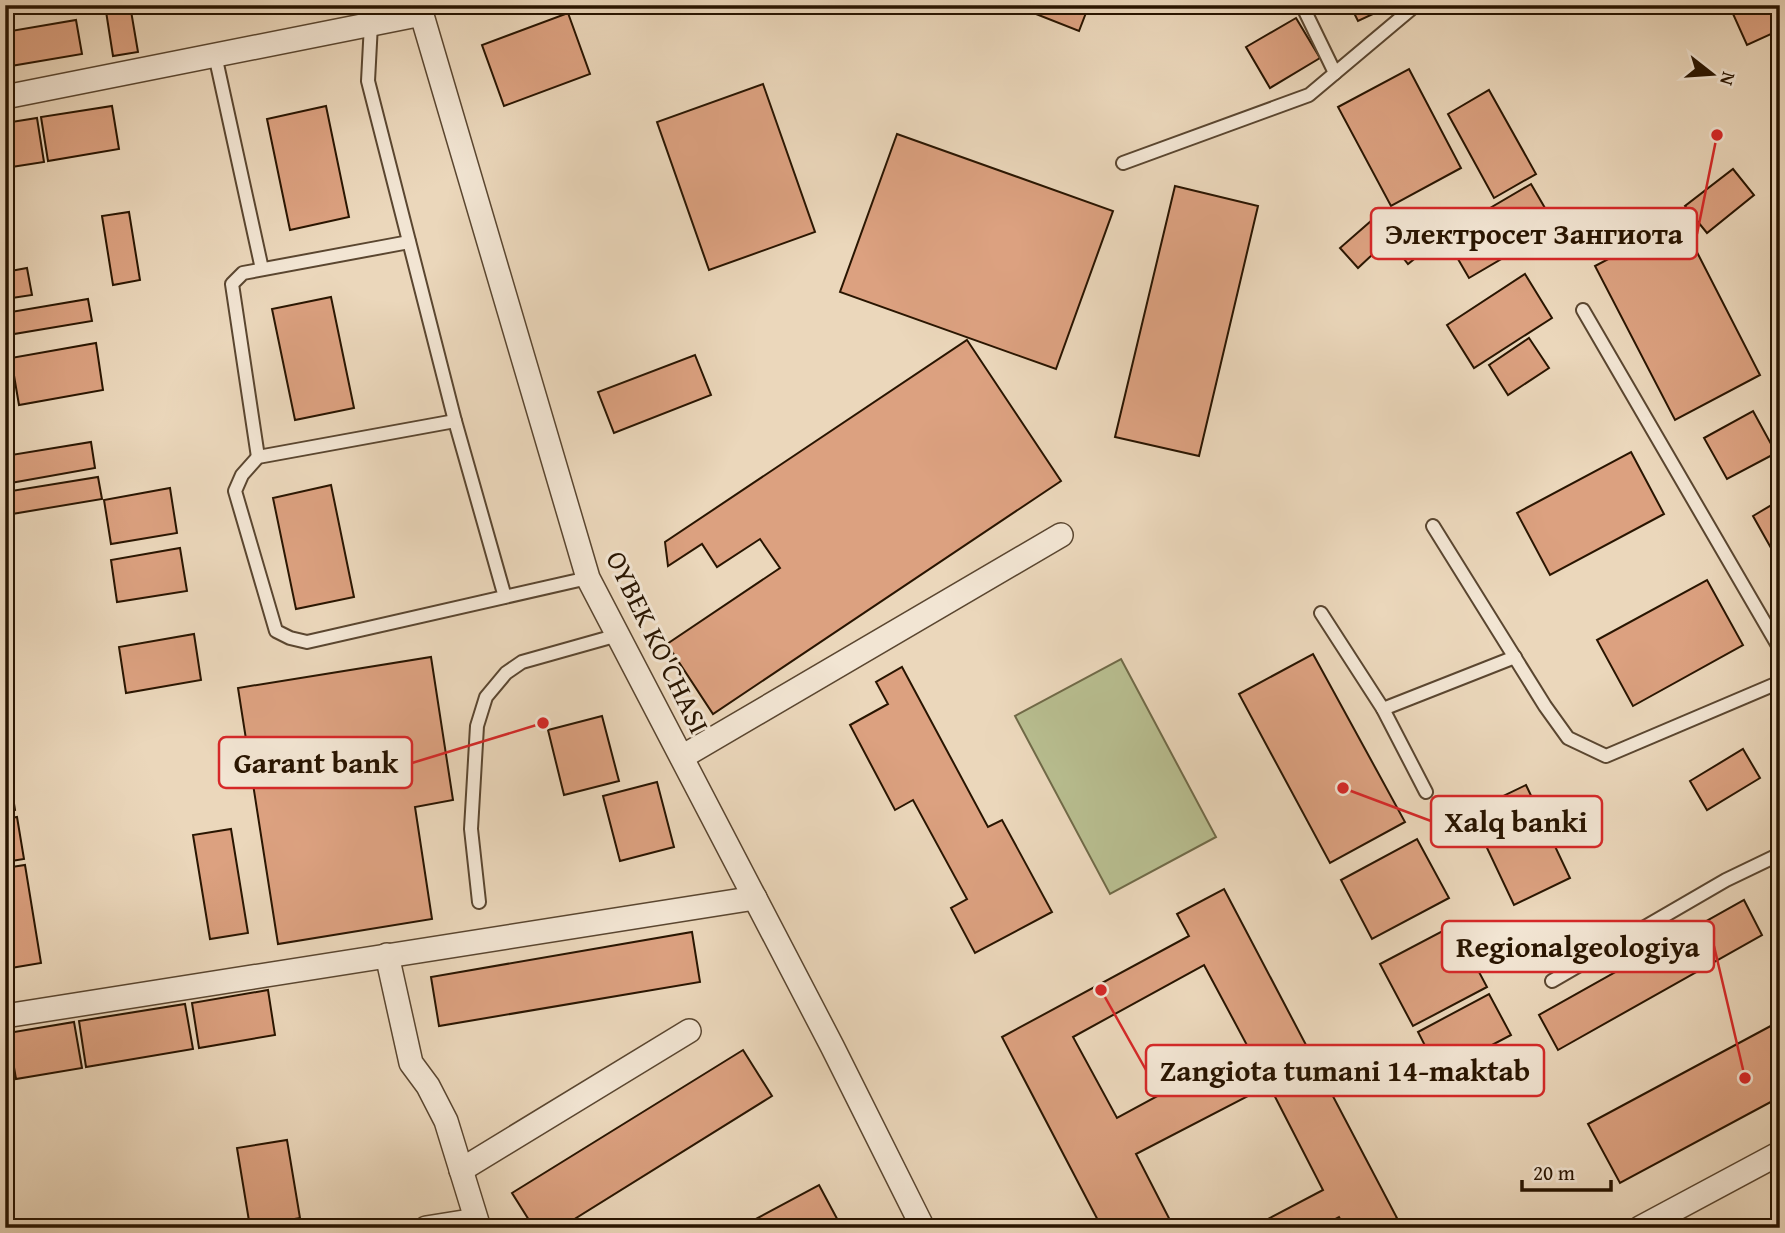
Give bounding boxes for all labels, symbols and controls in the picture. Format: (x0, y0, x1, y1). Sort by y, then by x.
north arrow (1676, 38, 1746, 108)
text: N (1713, 69, 1744, 89)
callout: Электросет Зангиота (1371, 208, 1697, 259)
text: Электросет Зангиота (1385, 211, 1684, 255)
street label: OYBEK KO'CHASI (596, 543, 720, 740)
callout: Garant bank (219, 737, 412, 788)
text: Garant bank (234, 740, 399, 784)
callout: Xalq banki (1431, 796, 1602, 847)
text: Xalq banki (1445, 799, 1587, 843)
callout: Regionalgeologiya (1442, 921, 1714, 972)
text: Regionalgeologiya (1456, 924, 1701, 968)
callout: Zangiota tumani 14-maktab (1146, 1045, 1544, 1096)
text: Zangiota tumani 14-maktab (1160, 1048, 1530, 1092)
scale bar (1522, 1149, 1612, 1193)
text: 20 m (1533, 1157, 1575, 1188)

